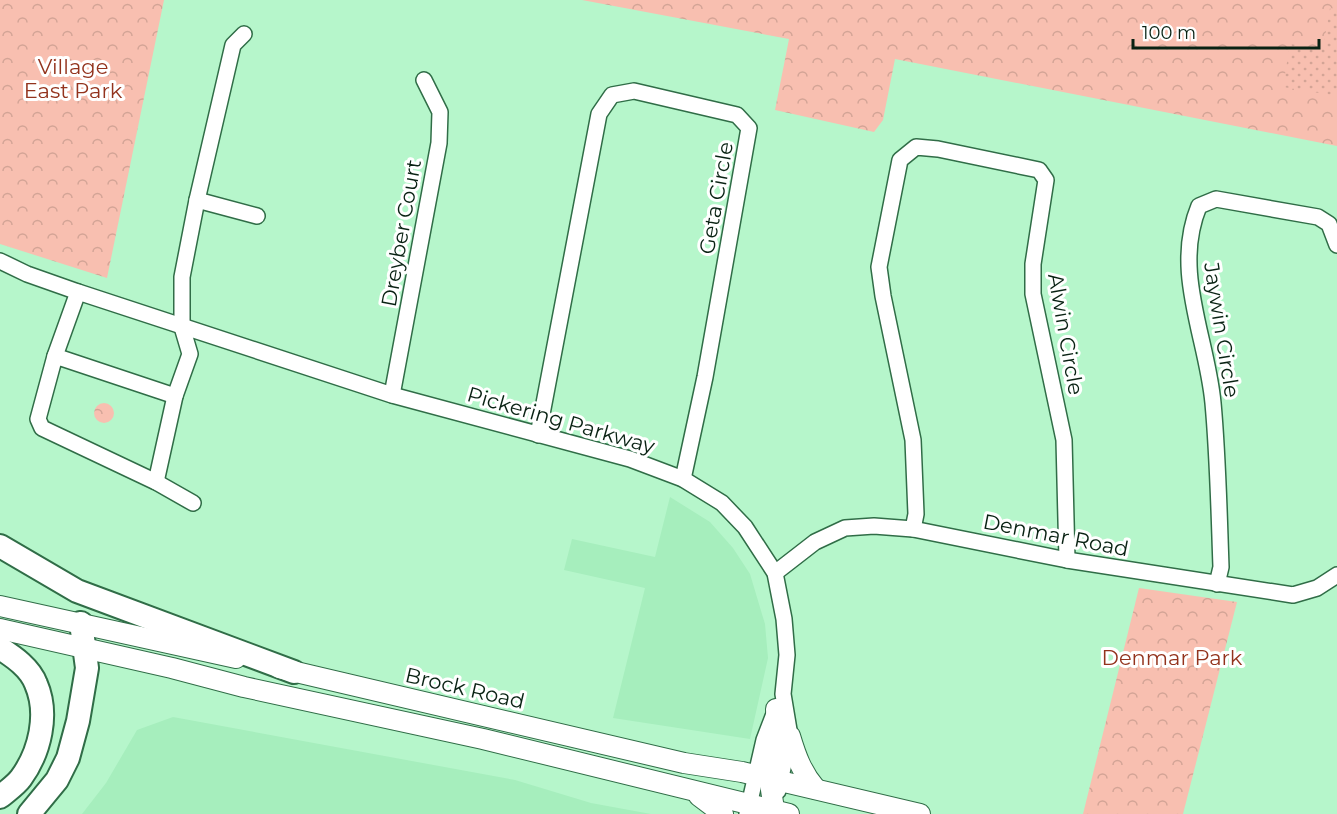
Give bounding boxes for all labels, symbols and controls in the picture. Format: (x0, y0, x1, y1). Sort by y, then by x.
scale bar (1133, 12, 1319, 50)
text: 100 m (1142, 22, 1196, 44)
park label: Village East Park (24, 54, 123, 103)
street label: Geta Circle (694, 140, 738, 256)
street label: Dreyber Court (376, 157, 426, 309)
street label: Jaywin Circle (1199, 260, 1245, 399)
street label: Alwin Circle (1043, 271, 1089, 397)
street label: Pickering Parkway (464, 381, 658, 459)
street label: Denmar Road (981, 509, 1131, 561)
park label: Denmar Park (1102, 645, 1243, 670)
street label: Brock Road (403, 662, 527, 714)

